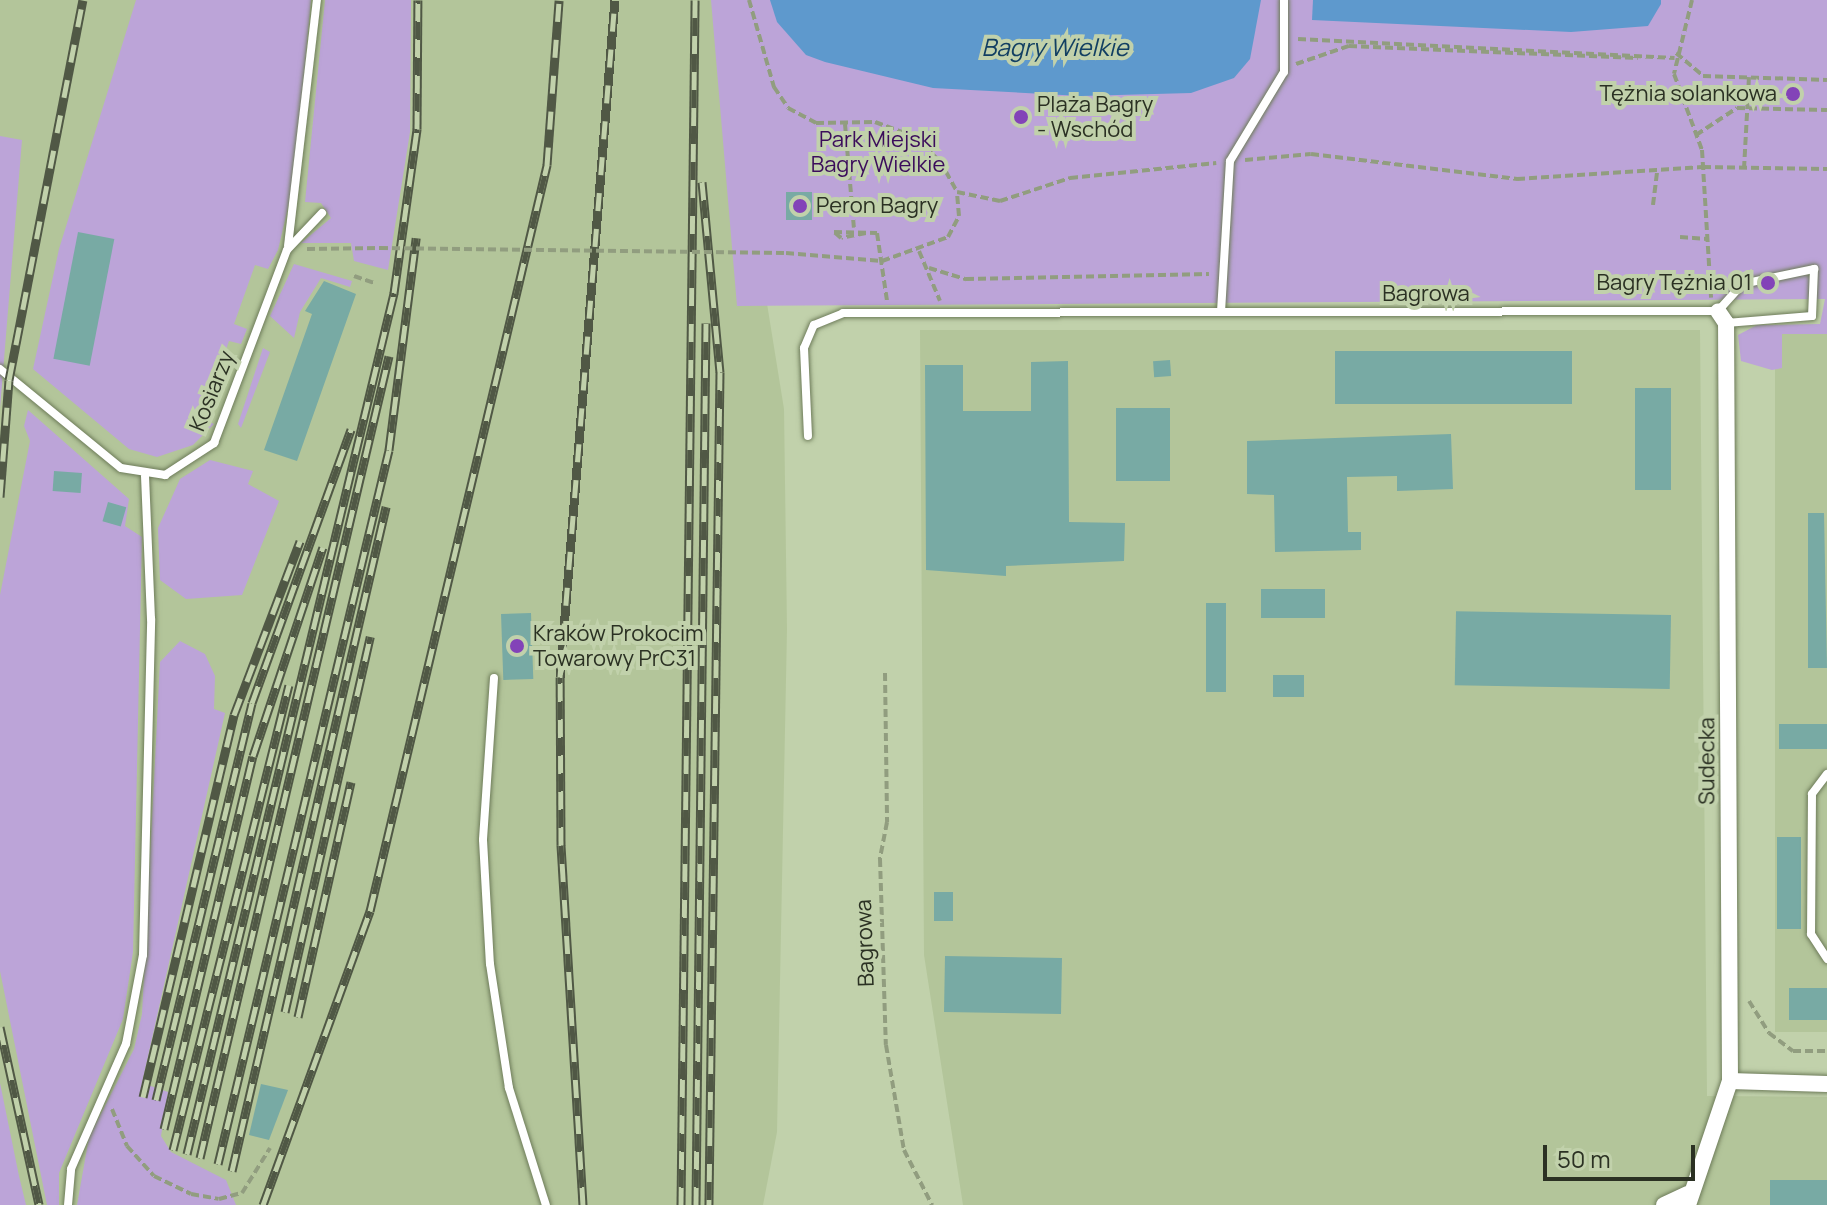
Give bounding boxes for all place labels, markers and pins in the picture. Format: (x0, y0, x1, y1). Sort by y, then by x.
place label: Tężnia solankowa (1599, 81, 1777, 107)
marker: Tężnia solankowa (1784, 85, 1802, 103)
place label: Plaża Bagry - Wschód (1037, 91, 1153, 142)
marker: Plaża Bagry - Wschód (1012, 108, 1030, 126)
place label: Peron Bagry (816, 193, 938, 219)
marker: Peron Bagry (791, 197, 809, 215)
place label: Bagry Tężnia 01 (1597, 270, 1752, 296)
marker: Bagry Tężnia 01 (1759, 274, 1777, 292)
place label: Kraków Prokocim Towarowy PrC31 (533, 620, 704, 672)
marker: Kraków Prokocim Towarowy PrC31 (508, 637, 526, 655)

